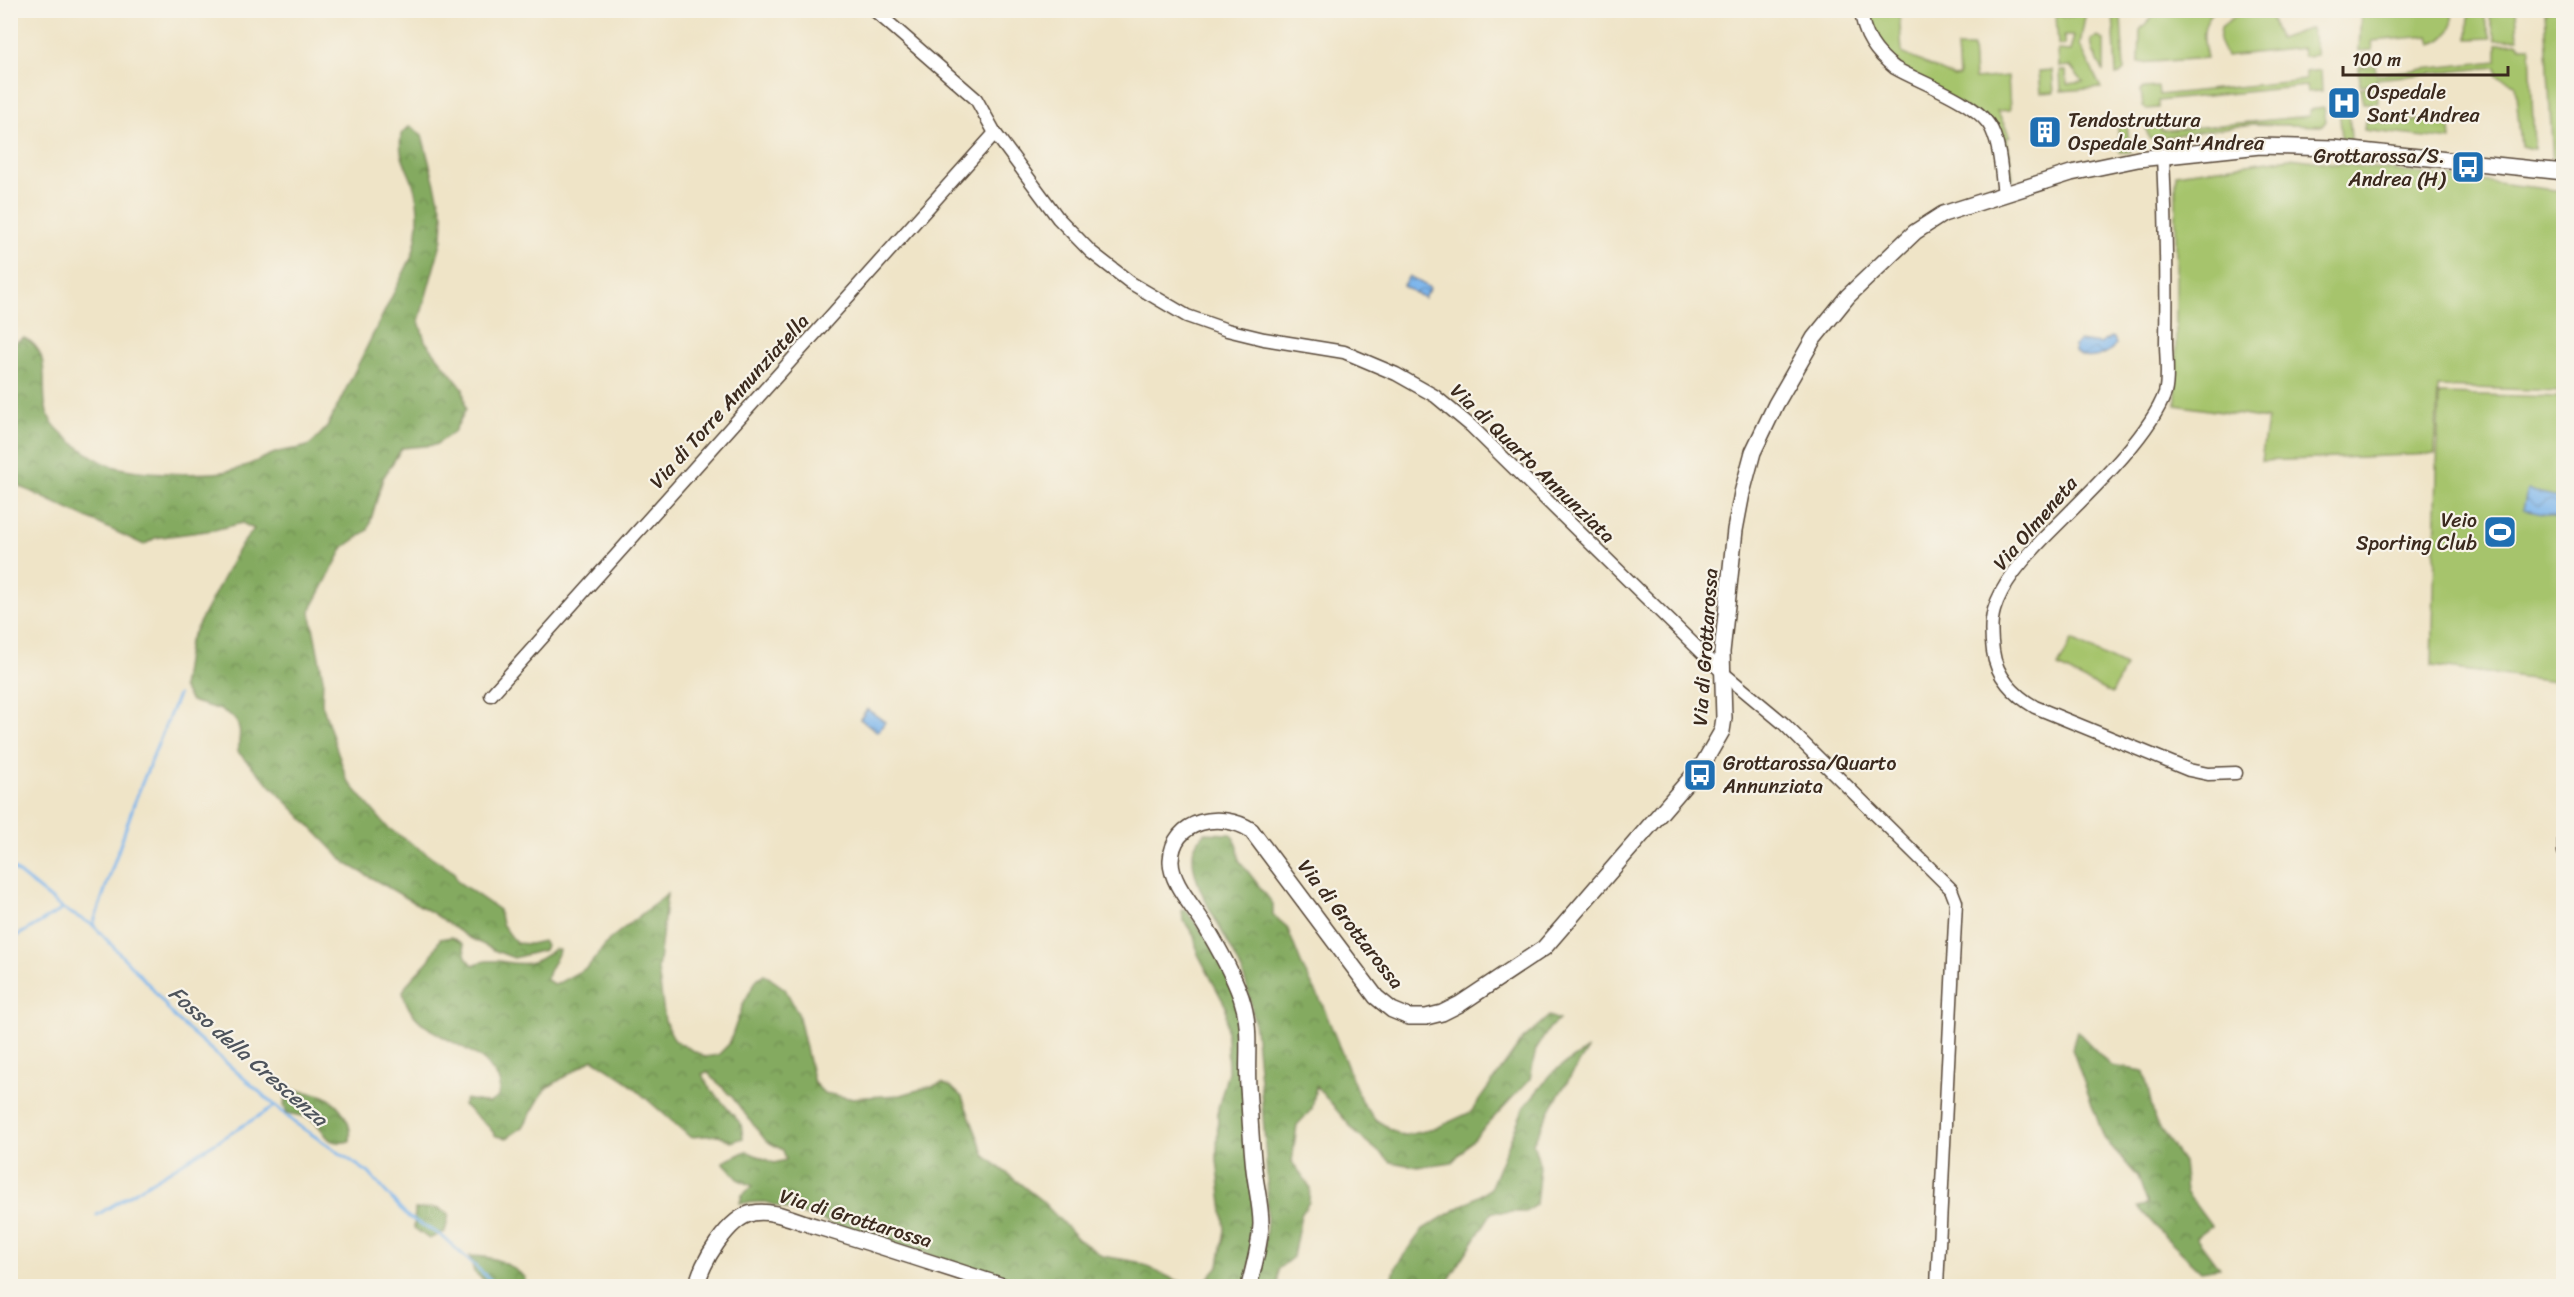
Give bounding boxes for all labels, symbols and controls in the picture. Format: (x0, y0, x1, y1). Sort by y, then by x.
scale bar (2343, 39, 2508, 77)
text: 100 m (2352, 44, 2401, 76)
place label: Ospedale Sant'Andrea (2367, 75, 2481, 133)
hospital icon: Ospedale Sant'Andrea (2326, 85, 2362, 121)
place label: Tendostruttura Ospedale Sant'Andrea (2068, 103, 2265, 161)
building icon: Tendostruttura Ospedale Sant'Andrea (2027, 114, 2063, 150)
place label: Grottarossa/S. Andrea (H) (2314, 139, 2446, 197)
bus stop icon: Grottarossa/S. Andrea (H) (2450, 149, 2486, 185)
street label: Via di Torre Annunziatella (641, 305, 818, 497)
street label: Via di Quarto Annunziata (1442, 375, 1624, 552)
street label: Via Olmeneta (1984, 467, 2087, 579)
place label: Veio Sporting Club (2356, 503, 2477, 561)
sports icon: Veio Sporting Club (2482, 514, 2518, 550)
street label: Via di Grottarossa (1683, 567, 1728, 727)
place label: Grottarossa/Quarto Annunziata (1722, 746, 1896, 804)
bus stop icon: Grottarossa/Quarto Annunziata (1682, 757, 1718, 793)
street label: Via di Grottarossa (1288, 851, 1413, 997)
water label: Fosso della Crescenza (160, 976, 338, 1137)
street label: Via di Grottarossa (775, 1179, 936, 1258)

